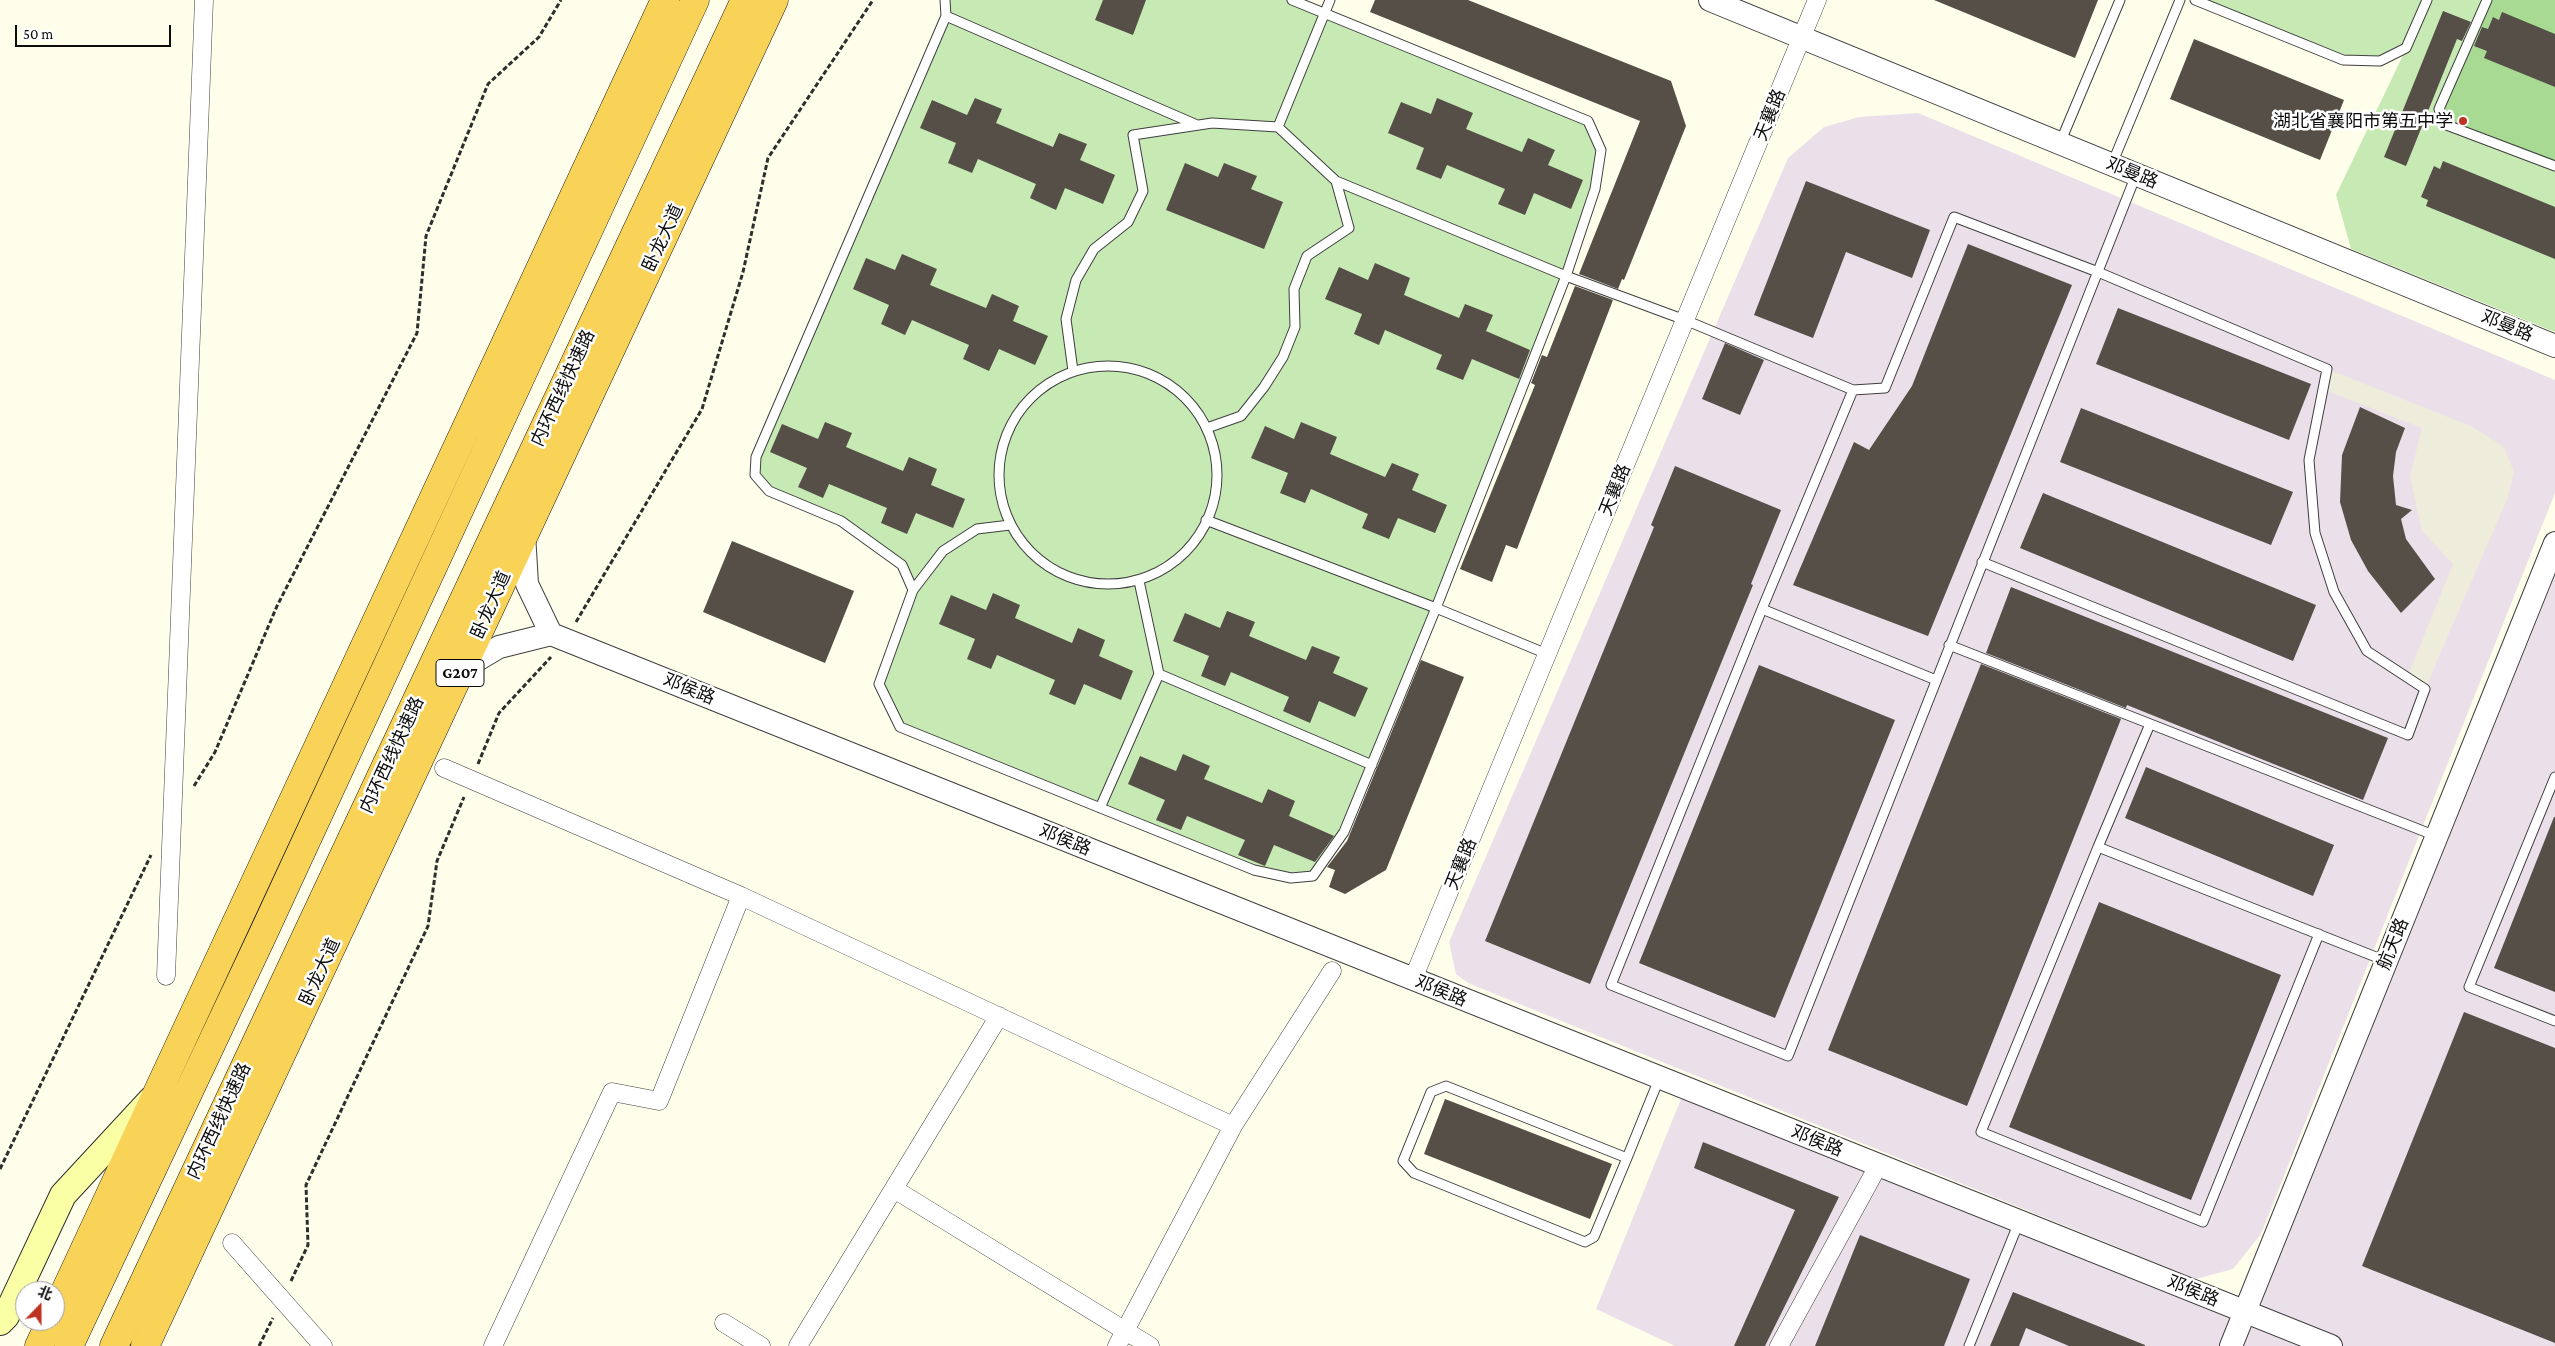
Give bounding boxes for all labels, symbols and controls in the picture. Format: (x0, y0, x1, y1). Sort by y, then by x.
scale bar (18, 15, 174, 47)
text: 50 m (23, 26, 53, 42)
street label: 天襄路 (1750, 86, 1790, 144)
place label: 湖北省襄阳市第五中学 (2273, 110, 2453, 132)
marker: 湖北省襄阳市第五中学 (2457, 115, 2469, 127)
street label: 邓曼路 (2103, 153, 2161, 193)
street label: 卧龙大道 (638, 201, 688, 275)
street label: 邓曼路 (2478, 306, 2536, 346)
street label: 内环西线快速路 (527, 326, 599, 450)
street label: 天襄路 (1595, 461, 1635, 519)
street label: 卧龙大道 (466, 568, 516, 642)
road number: G207 (436, 660, 484, 686)
street label: 邓侯路 (660, 669, 718, 709)
street label: 内环西线快速路 (356, 693, 428, 817)
street label: 邓侯路 (1036, 820, 1094, 860)
street label: 天襄路 (1441, 835, 1481, 893)
street label: 航天路 (2373, 915, 2413, 973)
street label: 卧龙大道 (295, 935, 345, 1009)
street label: 邓侯路 (1412, 971, 1470, 1011)
street label: 内环西线快速路 (183, 1059, 255, 1183)
street label: 邓侯路 (1788, 1121, 1846, 1161)
street label: 邓侯路 (2164, 1271, 2222, 1311)
north arrow (15, 1281, 65, 1331)
text: 北 (36, 1283, 55, 1303)

